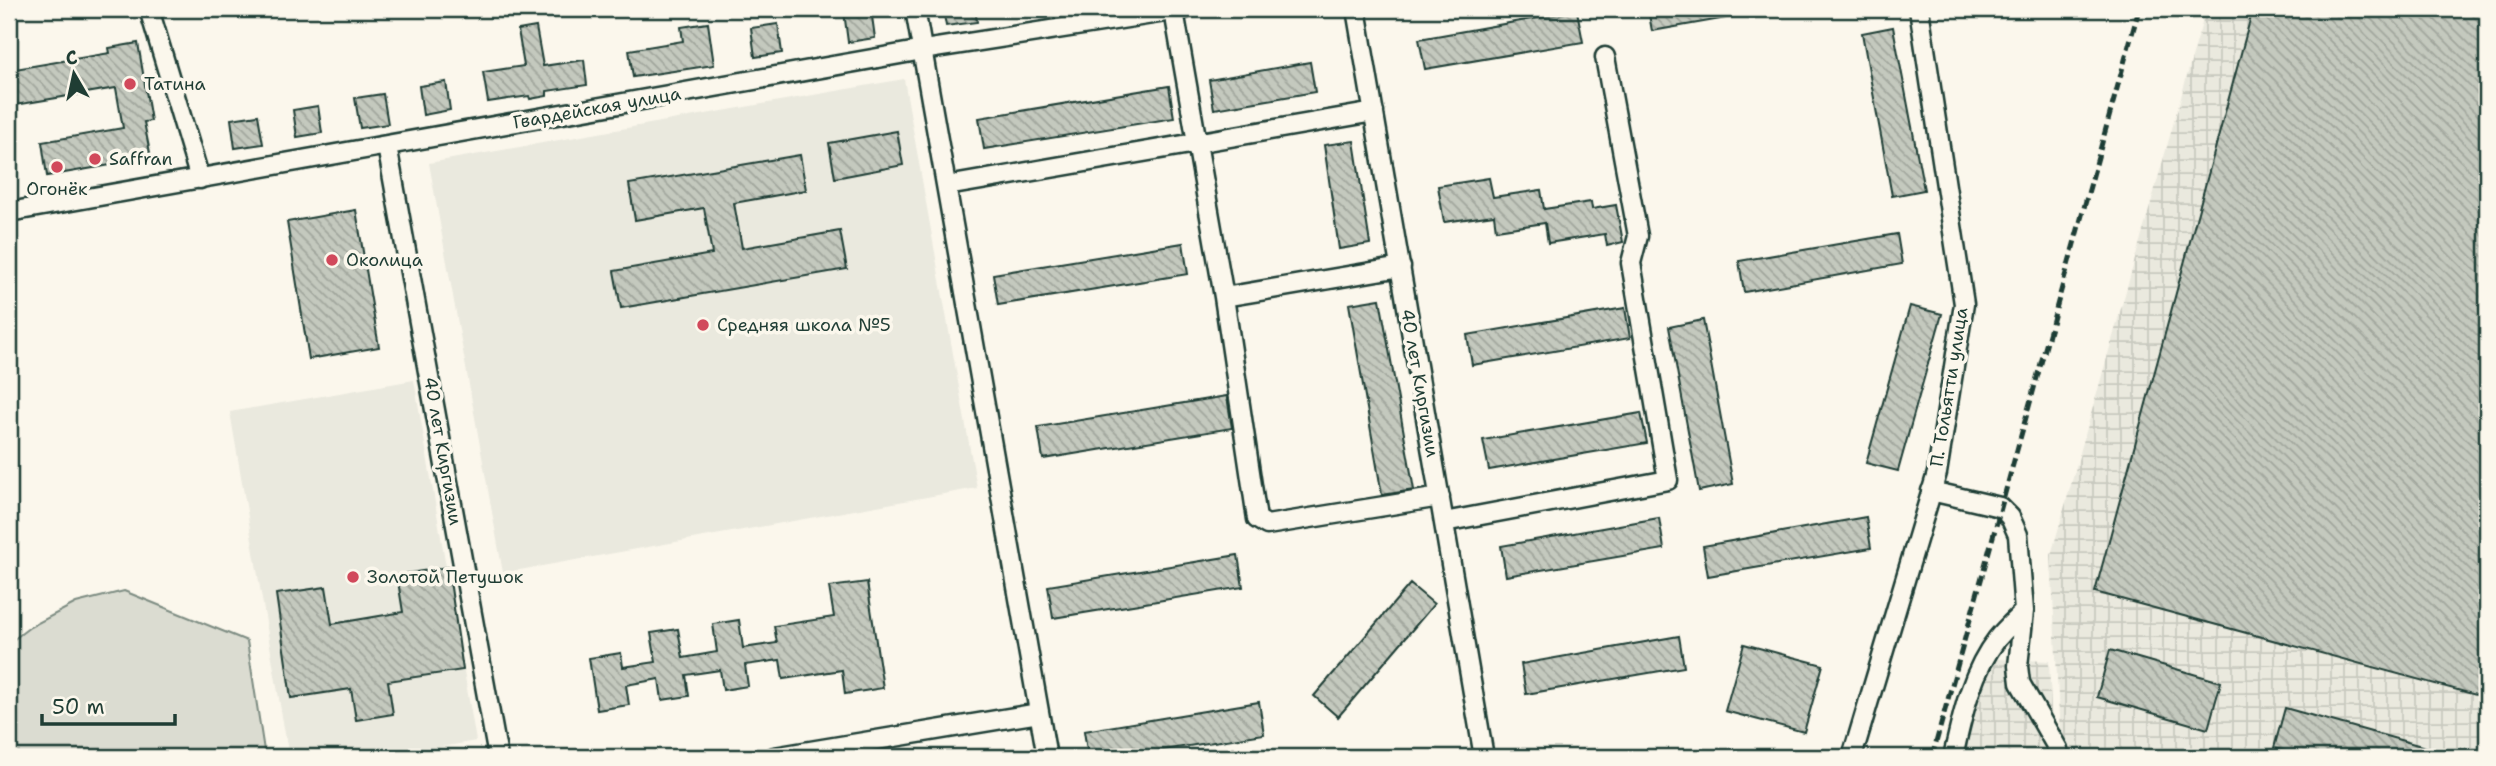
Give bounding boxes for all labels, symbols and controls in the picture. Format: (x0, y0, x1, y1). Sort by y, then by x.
north arrow (38, 38, 108, 108)
text: С (64, 44, 79, 71)
place label: Татина (144, 72, 206, 96)
marker: Татина (122, 76, 138, 92)
street label: Гвардейская улица (511, 81, 683, 135)
place label: Saffran (109, 147, 172, 171)
marker: Saffran (87, 151, 103, 167)
marker: Огонёк (49, 159, 65, 175)
place label: Огонёк (26, 177, 88, 201)
place label: Околица (346, 248, 423, 272)
marker: Околица (324, 252, 340, 268)
street label: П. Тольятти улица (1925, 306, 1973, 468)
street label: 40 лет Киргизии (1395, 307, 1445, 459)
place label: Средняя школа №5 (717, 313, 891, 337)
marker: Средняя школа №5 (695, 317, 711, 333)
street label: 40 лет Киргизии (418, 375, 468, 527)
place label: Золотой Петушок (367, 565, 524, 589)
marker: Золотой Петушок (345, 569, 361, 585)
scale bar (42, 682, 175, 726)
text: 50 m (52, 693, 105, 721)

